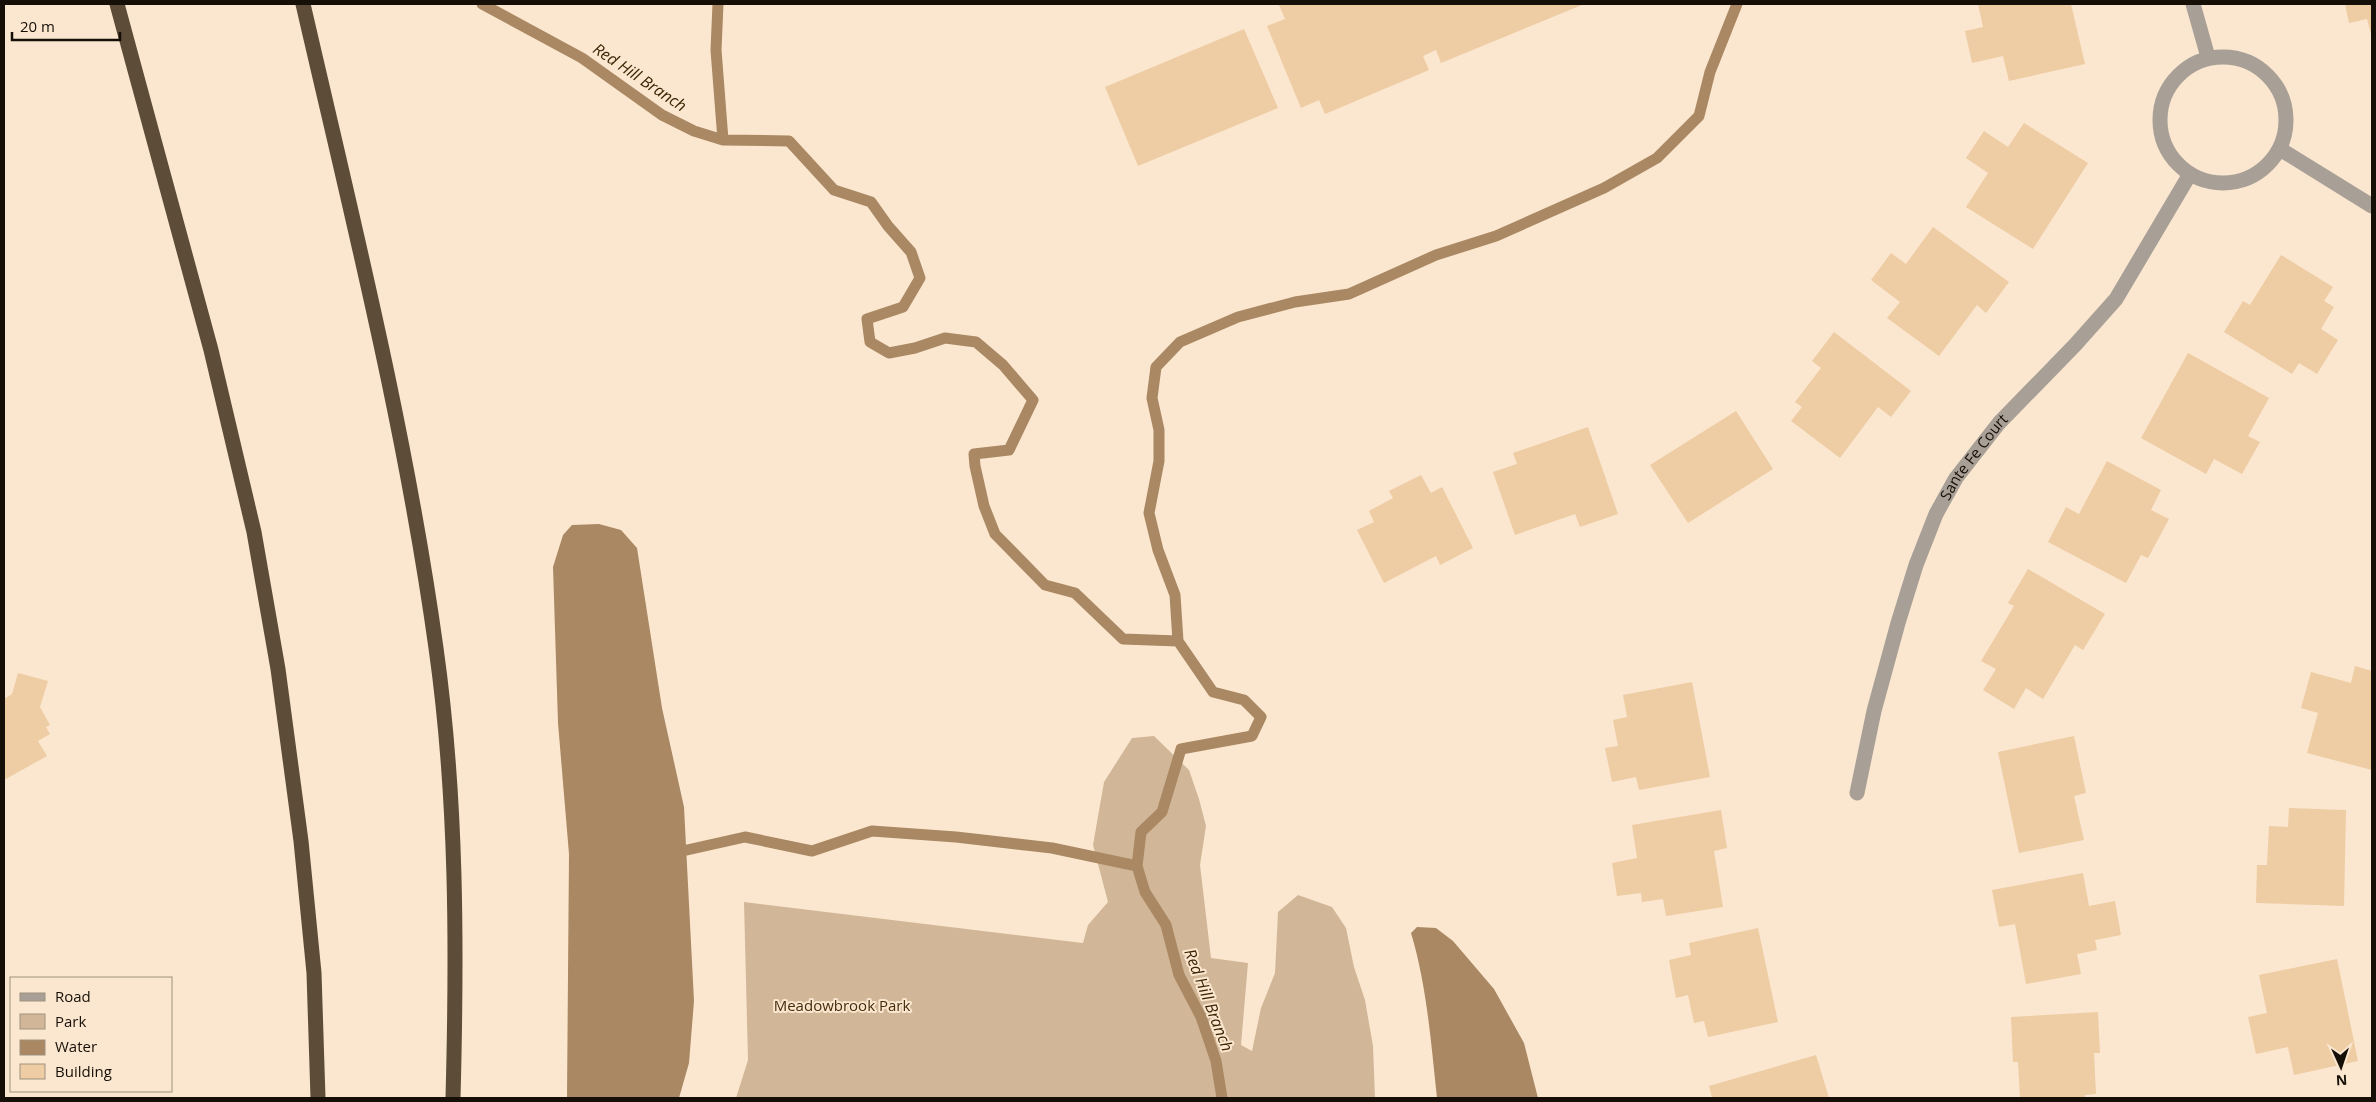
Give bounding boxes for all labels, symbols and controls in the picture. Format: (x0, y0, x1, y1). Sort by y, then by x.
scale bar (12, 10, 120, 42)
text: 20 m (20, 16, 55, 36)
water label: Red Hill Branch (589, 38, 691, 116)
street label: Sante Fe Court (1935, 409, 2012, 503)
water label: Red Hill Branch (1179, 945, 1239, 1055)
legend (10, 977, 172, 1092)
text: Road (55, 986, 91, 1006)
park label: Meadowbrook Park (774, 995, 910, 1015)
text: Park (55, 1011, 86, 1031)
text: Water (55, 1036, 97, 1056)
north arrow (2316, 1042, 2366, 1092)
text: Building (55, 1061, 112, 1081)
text: N (2336, 1071, 2348, 1090)

